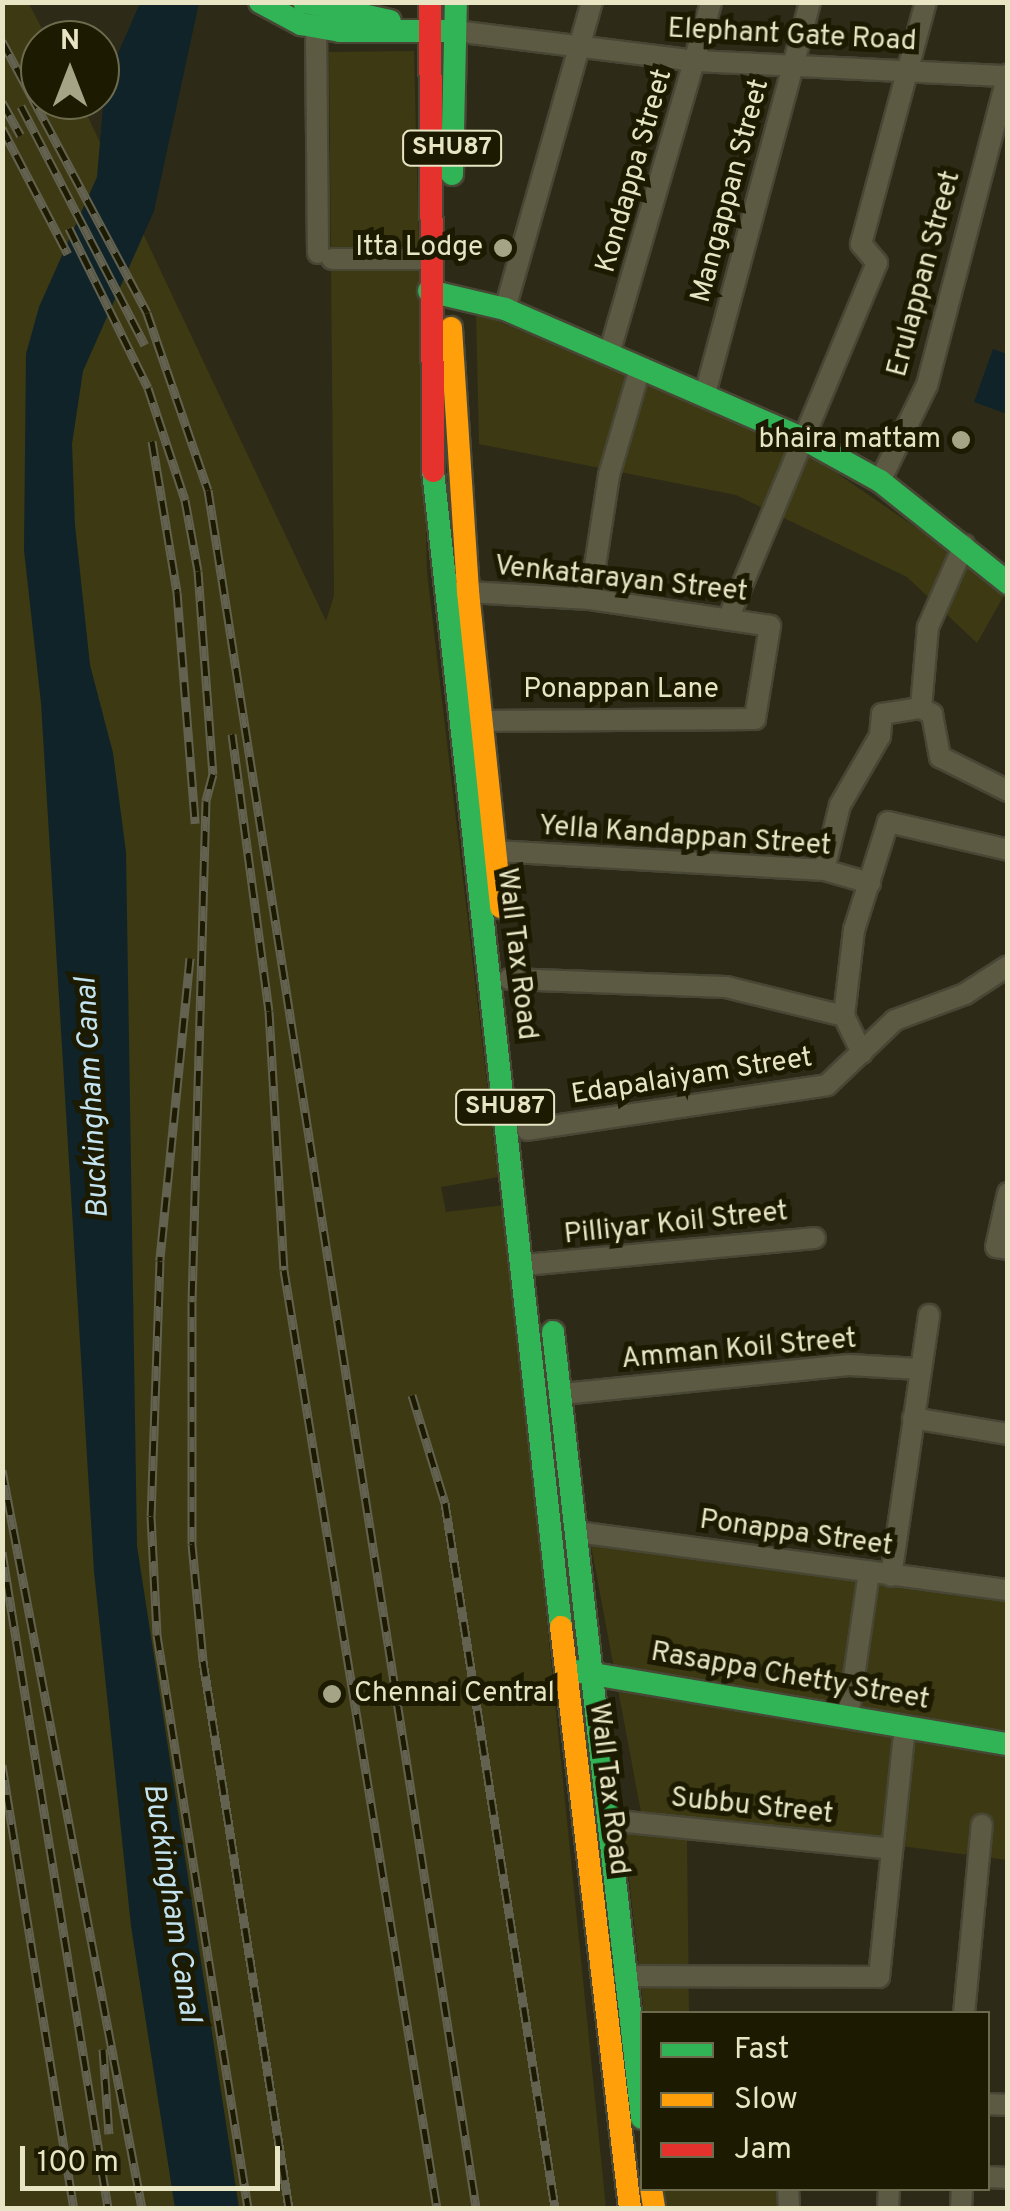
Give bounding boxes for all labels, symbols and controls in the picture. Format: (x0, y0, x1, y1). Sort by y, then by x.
street label: Elephant Gate Road (667, 13, 917, 59)
north arrow (20, 20, 120, 120)
text: N (60, 24, 80, 60)
street label: Kondappa Street (590, 65, 680, 277)
street label: Mangappan Street (685, 75, 777, 307)
road number: SHU87 (402, 128, 502, 168)
street label: Erulappan Street (881, 167, 969, 381)
place label: Itta Lodge (355, 231, 483, 265)
marker: Itta Lodge (492, 237, 514, 259)
place label: bhaira mattam (758, 423, 941, 457)
marker: bhaira mattam (950, 429, 972, 451)
street label: Venkatarayan Street (493, 550, 749, 610)
street label: Ponappan Lane (523, 673, 719, 707)
street label: Yella Kandappan Street (538, 810, 832, 864)
street label: Wall Tax Road (489, 865, 543, 1043)
water label: Buckingham Canal (70, 976, 118, 1220)
street label: Edapalaiyam Street (569, 1041, 815, 1113)
road number: SHU87 (455, 1087, 555, 1127)
street label: Pilliyar Koil Street (562, 1196, 790, 1252)
street label: Amman Koil Street (620, 1323, 858, 1377)
street label: Ponappa Street (697, 1504, 895, 1564)
street label: Rasappa Chetty Street (648, 1636, 932, 1718)
place label: Chennai Central (354, 1677, 555, 1711)
marker: Chennai Central (319, 1681, 345, 1707)
street label: Wall Tax Road (581, 1700, 635, 1878)
water label: Buckingham Canal (133, 1781, 207, 2025)
street label: Subbu Street (669, 1782, 835, 1832)
legend (640, 2011, 990, 2191)
text: Fast (734, 2032, 789, 2069)
text: Slow (734, 2082, 798, 2119)
scale bar (25, 2126, 285, 2188)
text: Jam (734, 2132, 792, 2169)
text: 100 m (37, 2145, 119, 2182)

